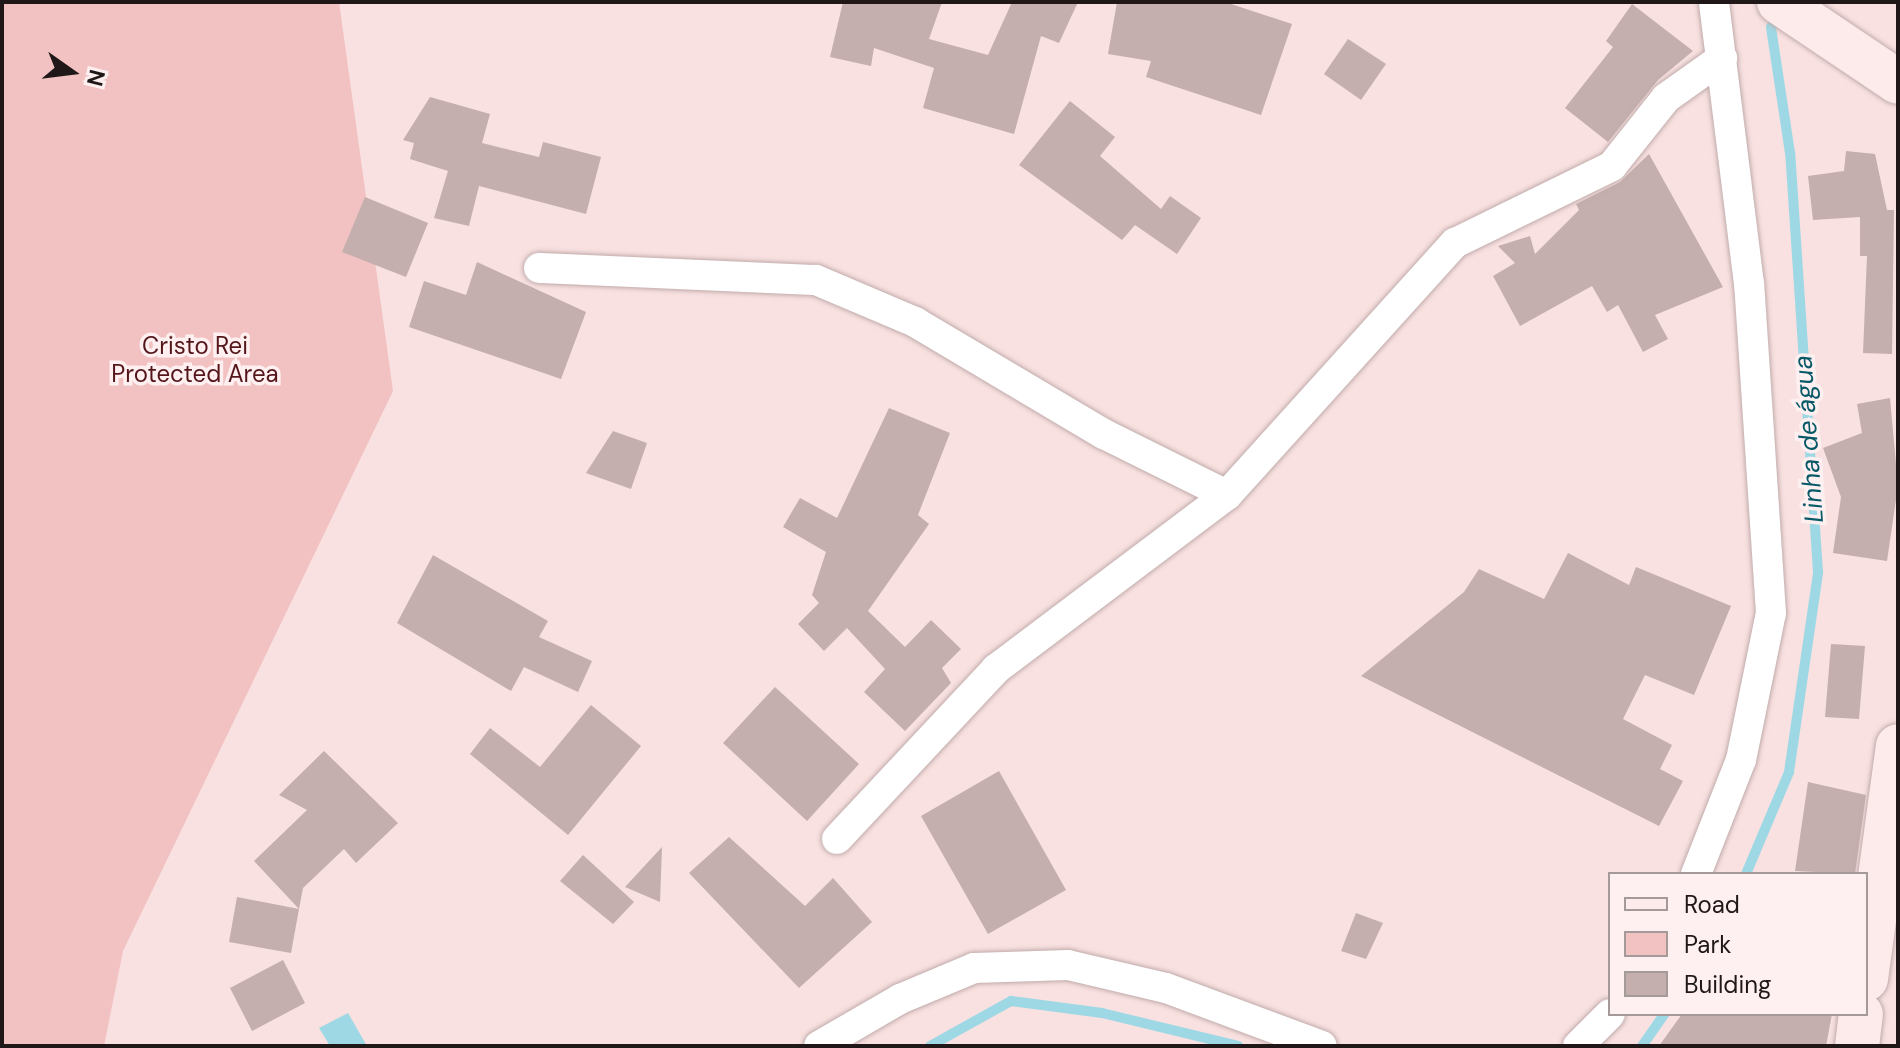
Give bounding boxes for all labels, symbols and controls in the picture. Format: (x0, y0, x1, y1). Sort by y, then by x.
north arrow (32, 32, 112, 112)
text: N (80, 67, 112, 89)
park label: Cristo Rei Protected Area (111, 332, 279, 388)
water label: Linha de água (1788, 354, 1830, 524)
legend (1608, 872, 1868, 1016)
text: Road (1684, 889, 1740, 920)
text: Park (1684, 929, 1731, 960)
text: Building (1684, 969, 1771, 1000)

